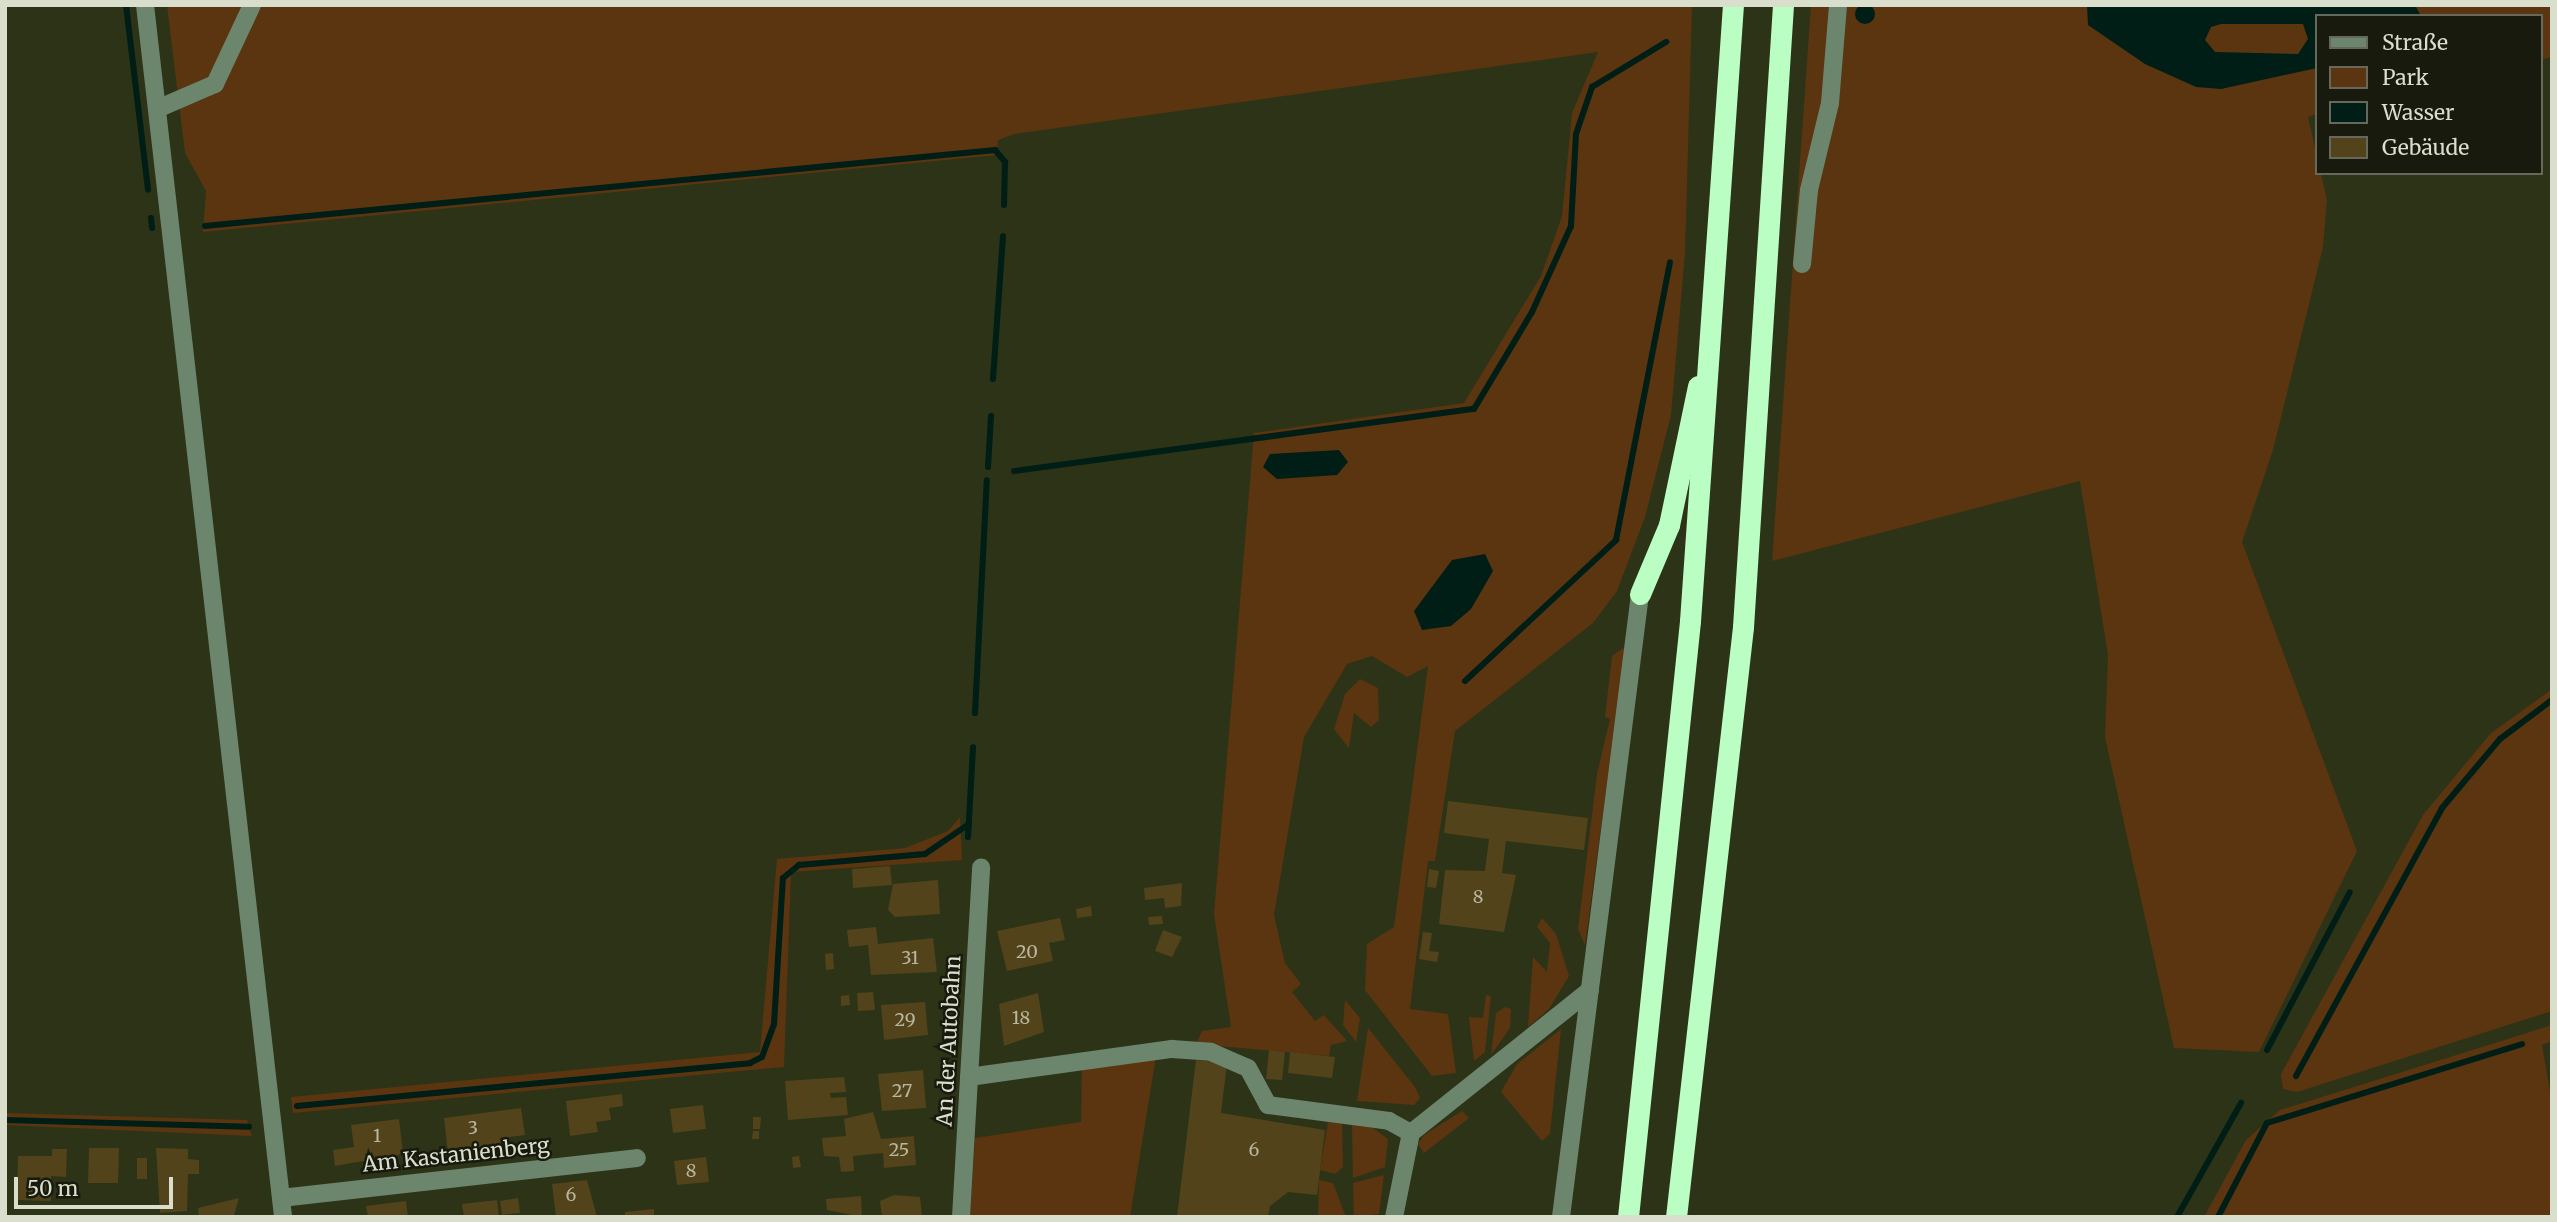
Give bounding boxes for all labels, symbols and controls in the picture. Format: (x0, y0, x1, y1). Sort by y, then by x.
legend (2316, 14, 2543, 175)
text: Straße (2382, 29, 2448, 56)
text: Park (2382, 64, 2429, 91)
text: Wasser (2382, 99, 2454, 126)
text: Gebäude (2382, 134, 2469, 161)
house number: 8 (1473, 886, 1483, 908)
house number: 20 (1016, 941, 1038, 963)
house number: 31 (901, 947, 919, 969)
street label: An der Autobahn (932, 955, 966, 1127)
house number: 18 (1012, 1007, 1030, 1029)
house number: 29 (894, 1009, 916, 1031)
house number: 27 (892, 1080, 912, 1102)
house number: 3 (468, 1117, 478, 1139)
house number: 1 (373, 1125, 381, 1147)
street label: Am Kastanienberg (361, 1133, 551, 1177)
house number: 25 (889, 1139, 909, 1161)
house number: 6 (1249, 1139, 1259, 1161)
house number: 8 (686, 1160, 696, 1182)
scale bar (18, 1162, 177, 1206)
text: 50 m (27, 1175, 78, 1202)
house number: 6 (566, 1184, 576, 1206)

